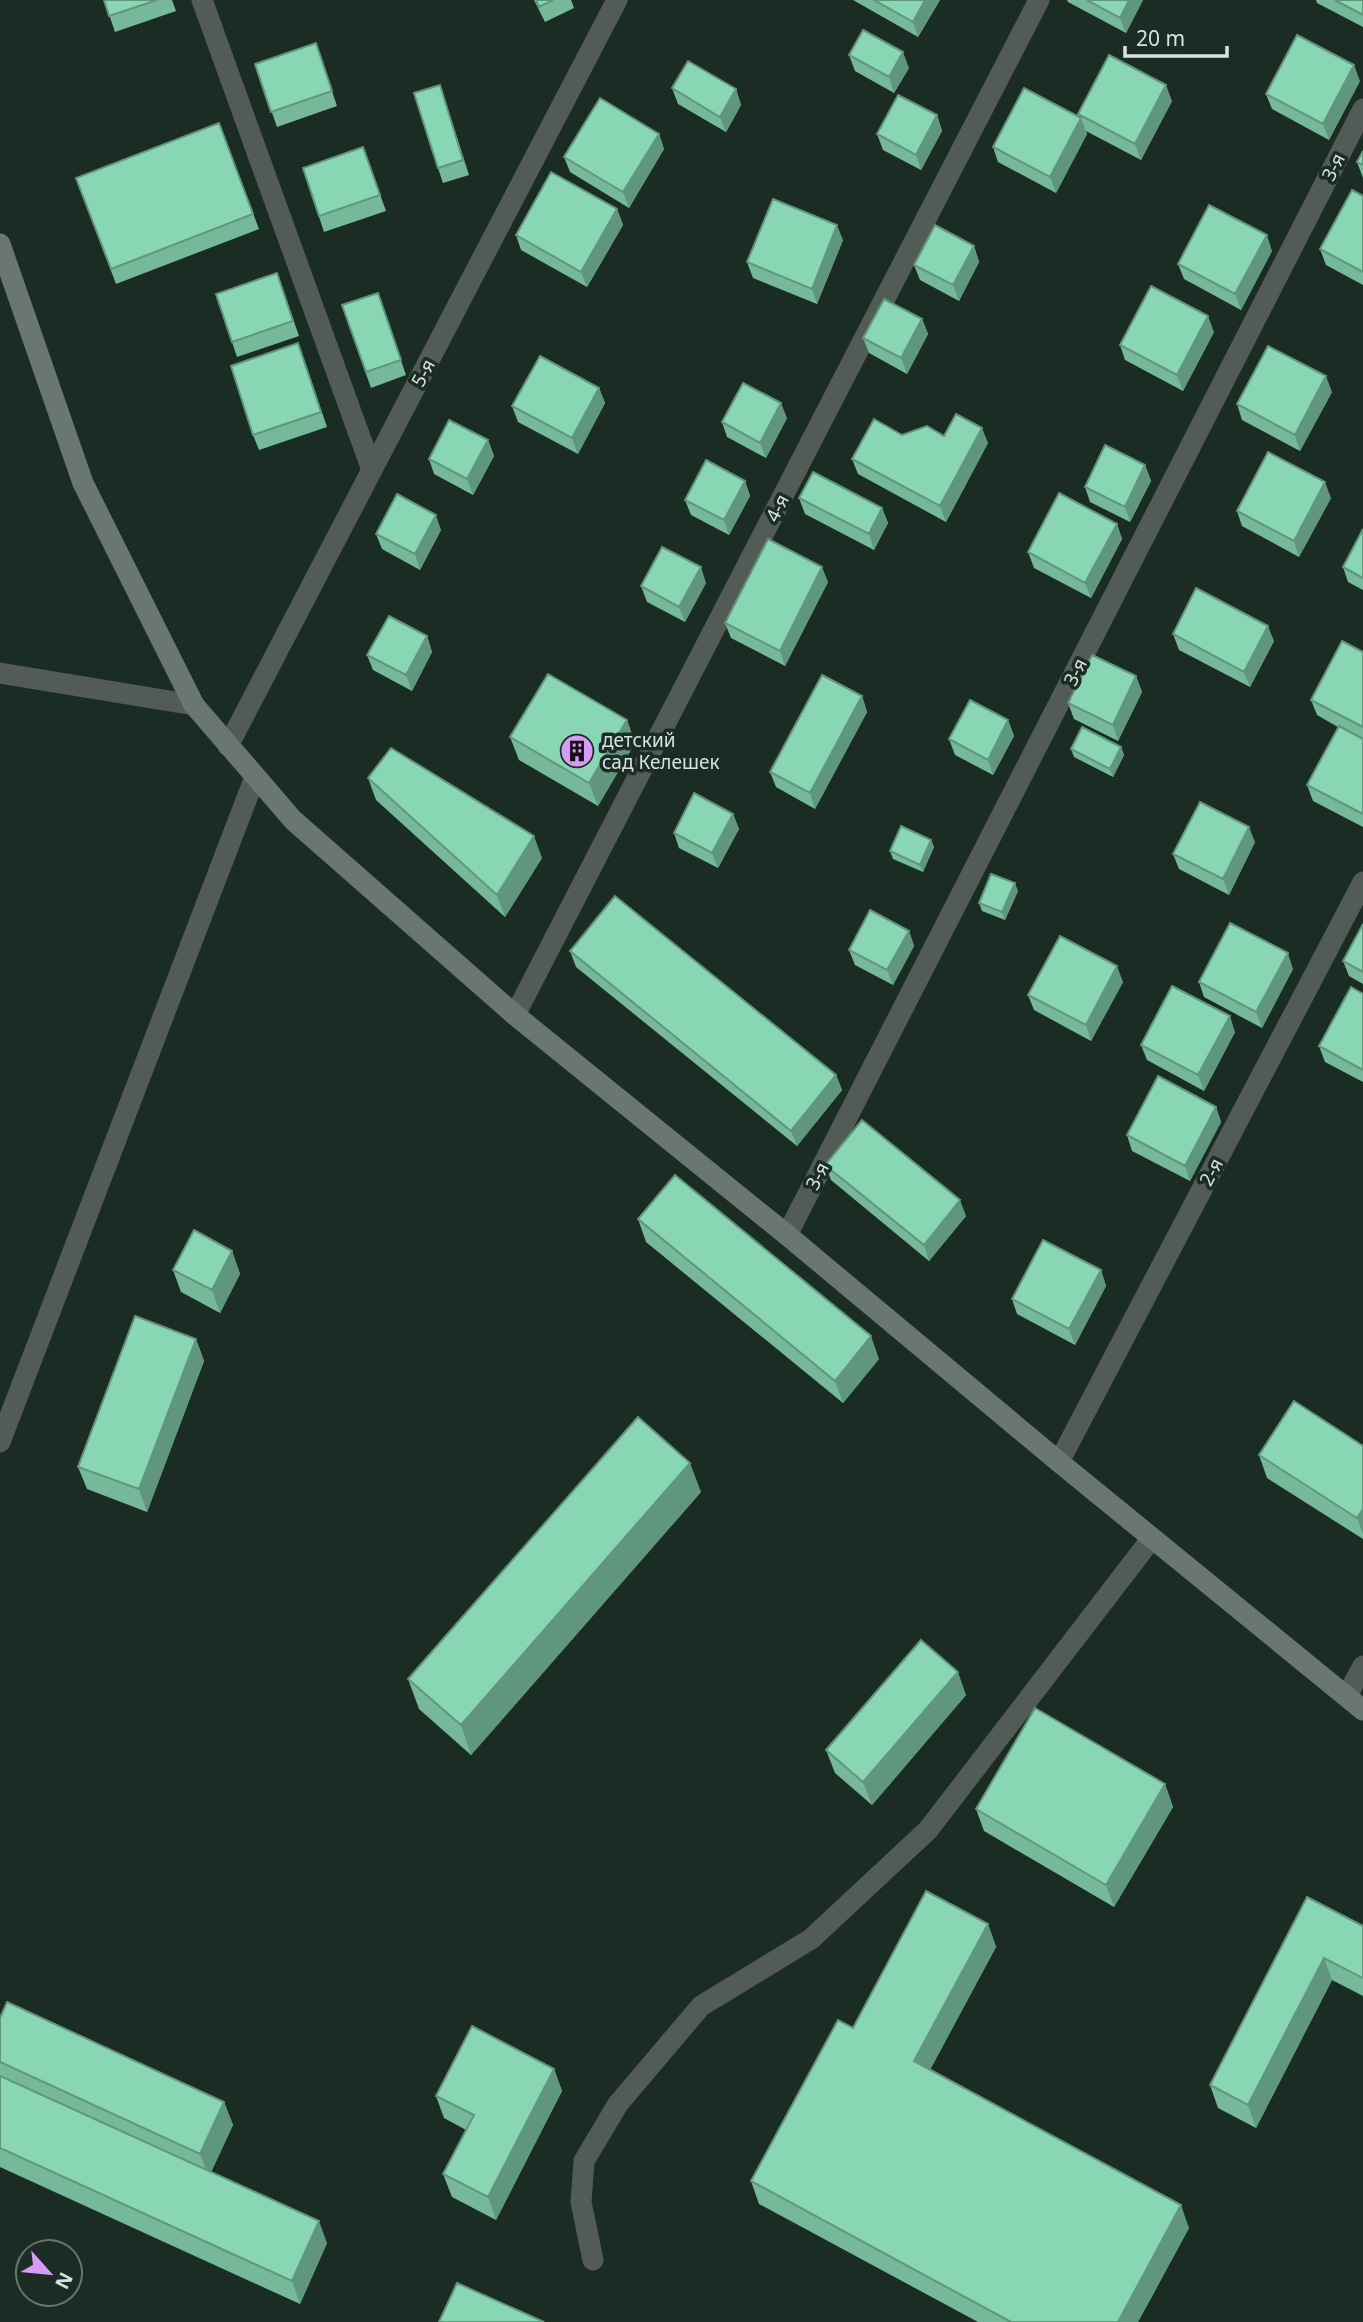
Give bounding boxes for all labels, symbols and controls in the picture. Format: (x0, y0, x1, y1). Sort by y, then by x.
scale bar (1125, 14, 1226, 58)
text: 20 m (1136, 24, 1185, 52)
street label: 3-я (1315, 149, 1351, 185)
street label: 5-я (405, 355, 441, 391)
street label: 4-я (759, 490, 795, 526)
street label: 3-я (1057, 654, 1093, 690)
place label: детский сад Келешек (602, 727, 720, 775)
building icon: детский сад Келешек (558, 732, 596, 770)
street label: 2-я (1193, 1154, 1229, 1190)
street label: 3-я (799, 1158, 835, 1194)
north arrow (14, 2238, 84, 2308)
text: N (49, 2268, 79, 2294)

